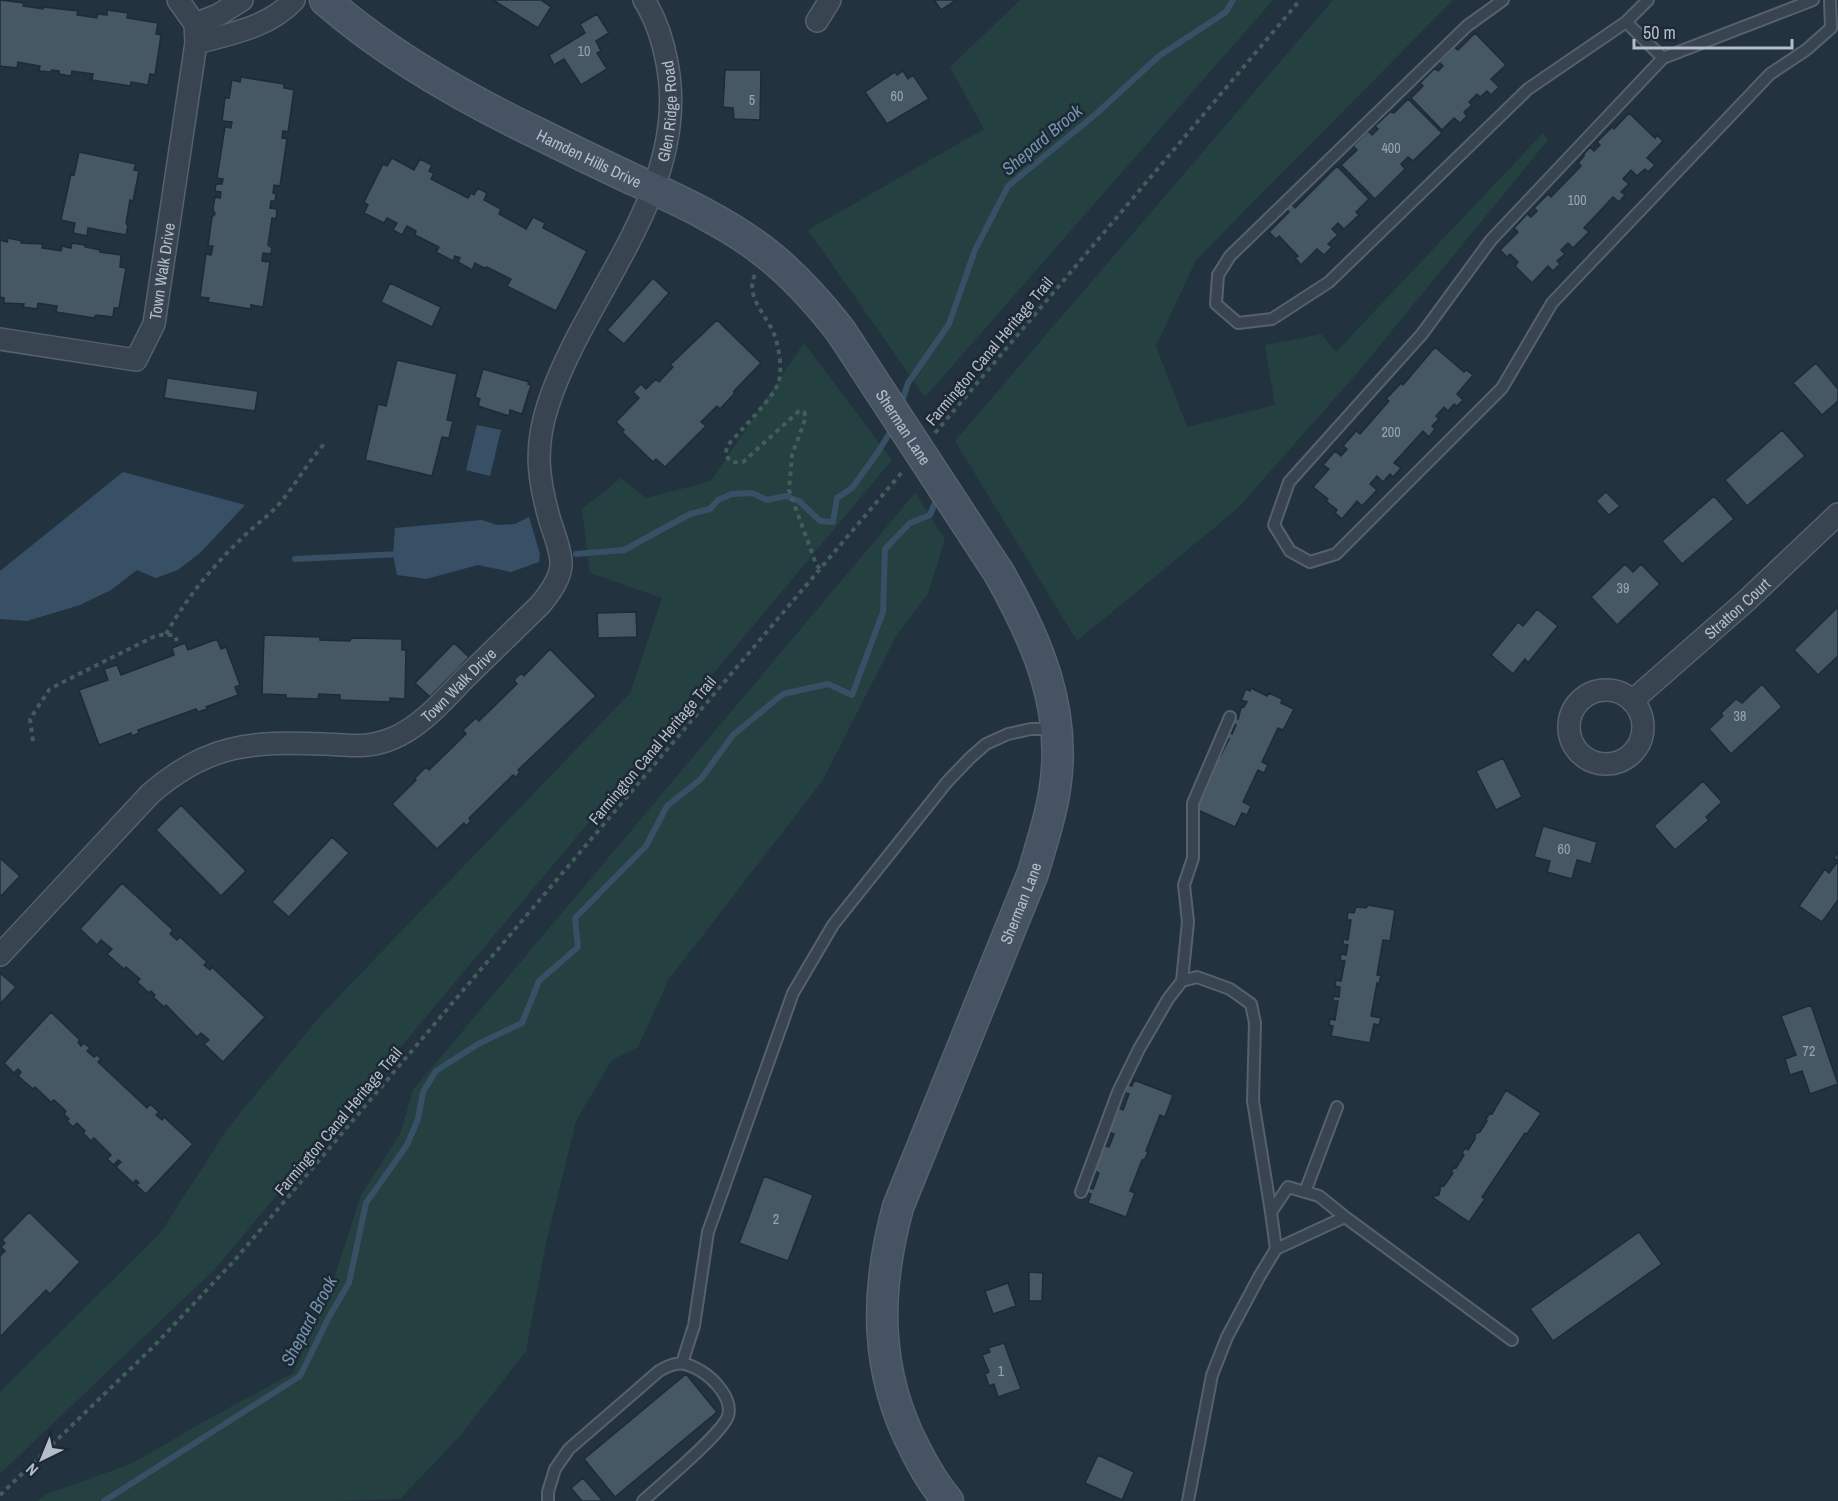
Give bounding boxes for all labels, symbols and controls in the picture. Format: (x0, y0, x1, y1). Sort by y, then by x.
scale bar (1634, 12, 1792, 50)
text: 50 m (1643, 20, 1676, 45)
house number: 10 (578, 42, 590, 60)
street label: Glen Ridge Road (651, 59, 682, 164)
house number: 60 (891, 87, 903, 105)
house number: 5 (749, 91, 755, 109)
water label: Shepard Brook (996, 98, 1088, 181)
street label: Hamden Hills Drive (533, 124, 645, 193)
house number: 400 (1381, 139, 1401, 157)
house number: 100 (1567, 191, 1587, 209)
street label: Town Walk Drive (144, 221, 180, 322)
street label: Farmington Canal Heritage Trail (920, 272, 1058, 430)
street label: Sherman Lane (871, 385, 936, 469)
house number: 200 (1381, 423, 1401, 441)
street label: Stratton Court (1699, 573, 1775, 644)
house number: 39 (1617, 579, 1629, 597)
street label: Town Walk Drive (416, 643, 501, 728)
street label: Farmington Canal Heritage Trail (583, 671, 721, 829)
house number: 38 (1734, 707, 1746, 725)
house number: 60 (1558, 840, 1570, 858)
street label: Sherman Lane (994, 860, 1046, 947)
street label: Farmington Canal Heritage Trail (269, 1042, 407, 1200)
house number: 72 (1803, 1042, 1815, 1060)
house number: 2 (773, 1210, 779, 1228)
water label: Shepard Brook (274, 1271, 343, 1370)
house number: 1 (998, 1362, 1005, 1380)
north arrow (12, 1429, 72, 1489)
text: N (21, 1459, 43, 1481)

